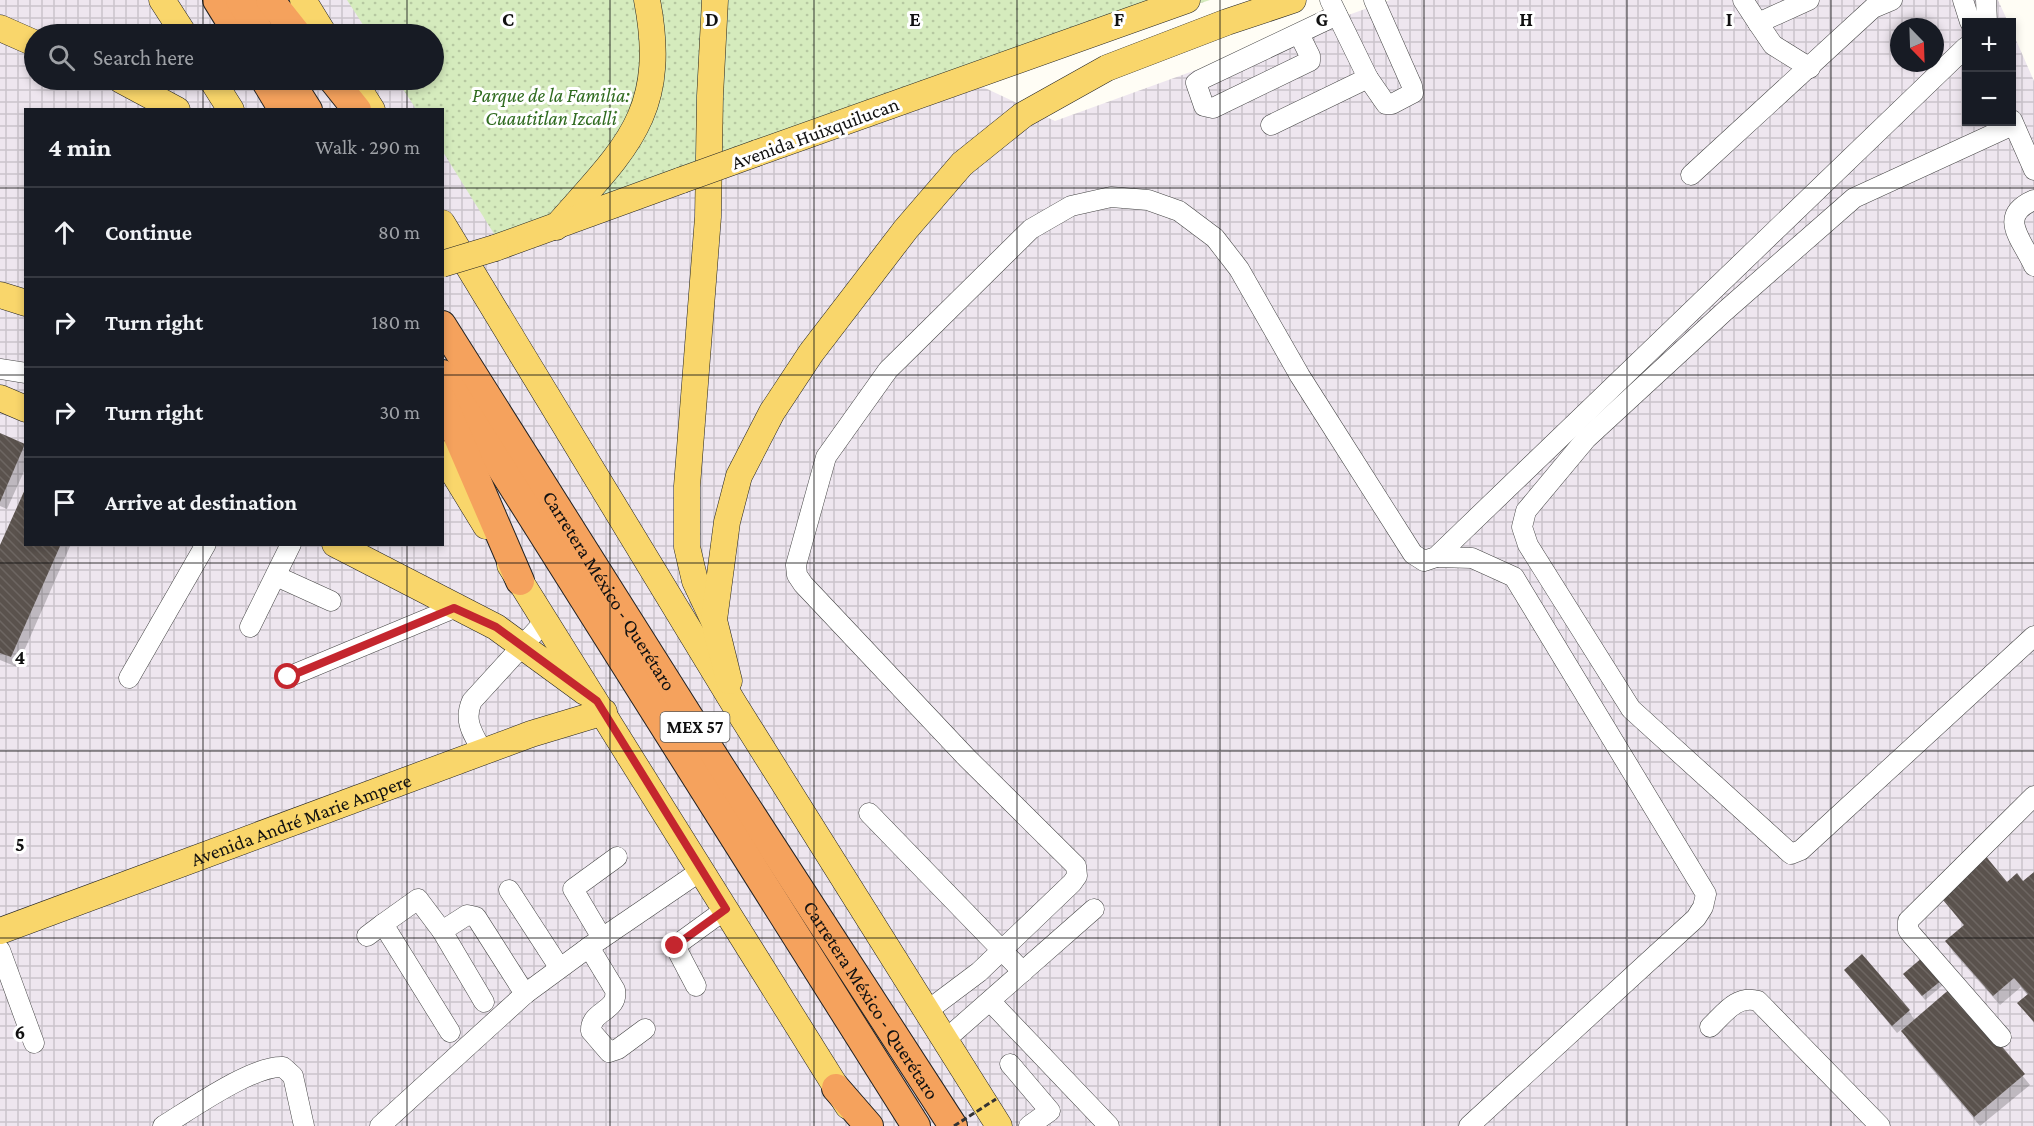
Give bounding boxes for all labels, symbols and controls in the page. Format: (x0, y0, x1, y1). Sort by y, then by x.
text: C (502, 8, 514, 30)
text: D (705, 8, 719, 30)
text: E (909, 8, 921, 30)
text: F (1114, 8, 1125, 30)
text: G (1316, 8, 1329, 30)
text: H (1519, 8, 1533, 30)
text: I (1726, 8, 1733, 30)
north arrow (1890, 18, 1944, 72)
map controls (1962, 18, 2016, 126)
button: + (1962, 18, 2016, 72)
search box (24, 24, 444, 90)
icon: search (45, 41, 78, 74)
text: Search here (93, 45, 194, 70)
button: − (1962, 72, 2016, 126)
park label: Parque de la Familia: Cuautitlan Izcalli (472, 84, 630, 129)
street label: Avenida Huixquilucan (728, 92, 902, 174)
text: 4 min (48, 133, 112, 162)
text: Walk · 290 m (315, 136, 420, 158)
icon: ahead (48, 216, 81, 249)
text: Continue (105, 220, 192, 245)
text: 80 m (378, 221, 420, 243)
icon: right (48, 306, 81, 339)
text: Turn right (105, 310, 203, 335)
text: 180 m (371, 311, 420, 333)
icon: right (48, 396, 81, 429)
text: Turn right (105, 400, 203, 425)
text: 30 m (379, 401, 420, 423)
icon: arrive (48, 486, 81, 519)
street label: Carretera México - Querétaro (538, 487, 681, 695)
text: Arrive at destination (105, 490, 297, 515)
text: 4 (15, 646, 26, 668)
route start (274, 663, 300, 689)
road number: MEX 57 (660, 712, 730, 742)
street label: Avenida André Marie Ampere (188, 768, 414, 870)
text: 5 (15, 833, 25, 855)
street label: Carretera México - Querétaro (799, 897, 944, 1103)
route end (661, 932, 687, 958)
text: 6 (15, 1021, 25, 1043)

